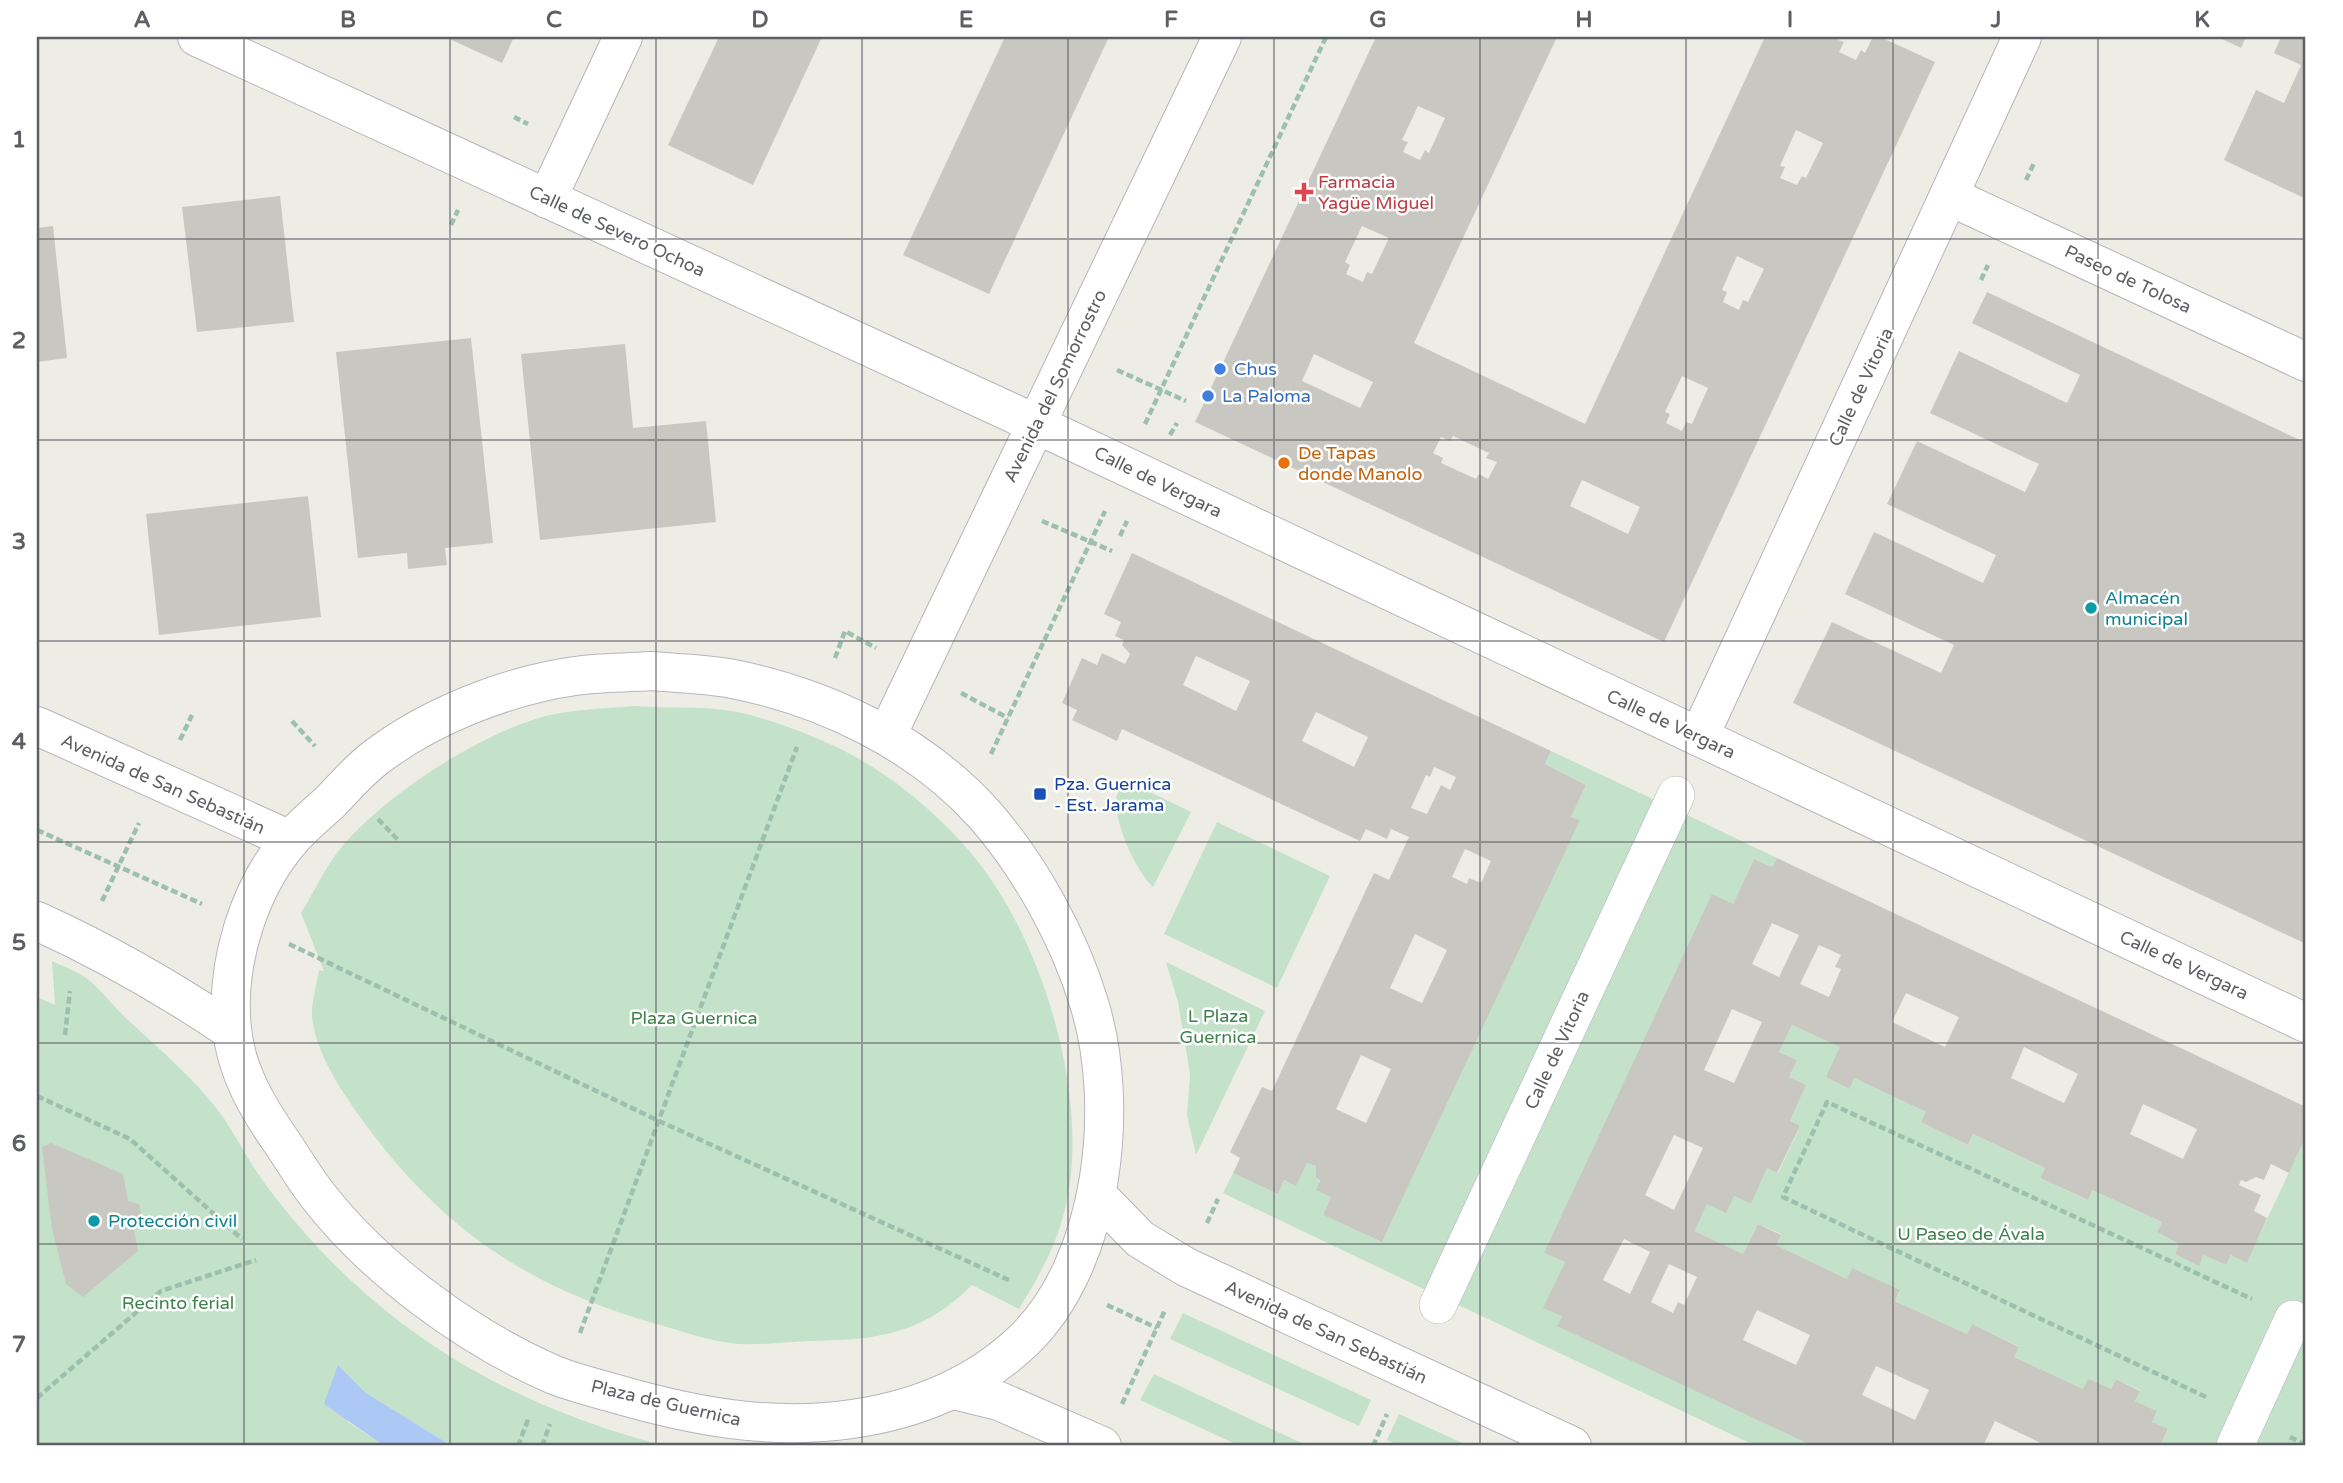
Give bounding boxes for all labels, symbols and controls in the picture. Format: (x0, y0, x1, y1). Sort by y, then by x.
text: A (133, 6, 151, 34)
text: B (340, 6, 356, 34)
text: C (546, 6, 562, 34)
text: D (751, 6, 769, 34)
text: E (959, 6, 973, 34)
text: F (1164, 6, 1178, 34)
text: G (1369, 6, 1387, 34)
text: H (1575, 6, 1593, 34)
text: I (1787, 6, 1793, 34)
text: J (1990, 6, 2001, 34)
text: K (2194, 6, 2210, 34)
text: 1 (12, 126, 26, 154)
place label: Farmacia Yagüe Miguel (1318, 171, 1434, 214)
street label: Calle de Severo Ochoa (526, 181, 708, 281)
marker: Farmacia Yagüe Miguel (1296, 184, 1312, 200)
street label: Paseo de Tolosa (2061, 240, 2195, 318)
street label: Avenida del Somorrostro (999, 286, 1111, 486)
street label: Calle de Vitoria (1824, 324, 1898, 450)
text: 2 (12, 327, 26, 355)
place label: Chus (1234, 358, 1277, 380)
marker: Chus (1212, 361, 1228, 377)
place label: La Paloma (1222, 385, 1311, 407)
marker: La Paloma (1200, 388, 1216, 404)
street label: Calle de Vergara (1090, 442, 1226, 522)
place label: De Tapas donde Manolo (1298, 442, 1422, 485)
marker: De Tapas donde Manolo (1276, 455, 1292, 471)
text: 3 (12, 528, 26, 556)
place label: Almacén municipal (2105, 587, 2188, 630)
marker: Almacén municipal (2083, 600, 2099, 616)
street label: Calle de Vergara (1603, 685, 1739, 763)
text: 4 (12, 728, 27, 756)
street label: Avenida de San Sebastián (58, 729, 268, 839)
place label: Pza. Guernica - Est. Jarama (1054, 773, 1171, 816)
marker: Pza. Guernica - Est. Jarama (1032, 786, 1048, 802)
street label: Calle de Vergara (2116, 926, 2252, 1004)
text: 5 (12, 929, 26, 957)
street label: Calle de Vitoria (1520, 987, 1594, 1113)
park label: L Plaza Guernica (1180, 1005, 1256, 1048)
park label: Plaza Guernica (630, 1007, 758, 1029)
text: 6 (12, 1130, 26, 1158)
place label: Protección civil (108, 1210, 237, 1232)
marker: Protección civil (86, 1213, 102, 1229)
park label: U Paseo de Ávala (1897, 1223, 2045, 1245)
street label: Avenida de San Sebastián (1221, 1275, 1431, 1389)
park label: Recinto ferial (122, 1292, 234, 1314)
text: 7 (12, 1331, 26, 1359)
street label: Plaza de Guernica (589, 1375, 743, 1431)

